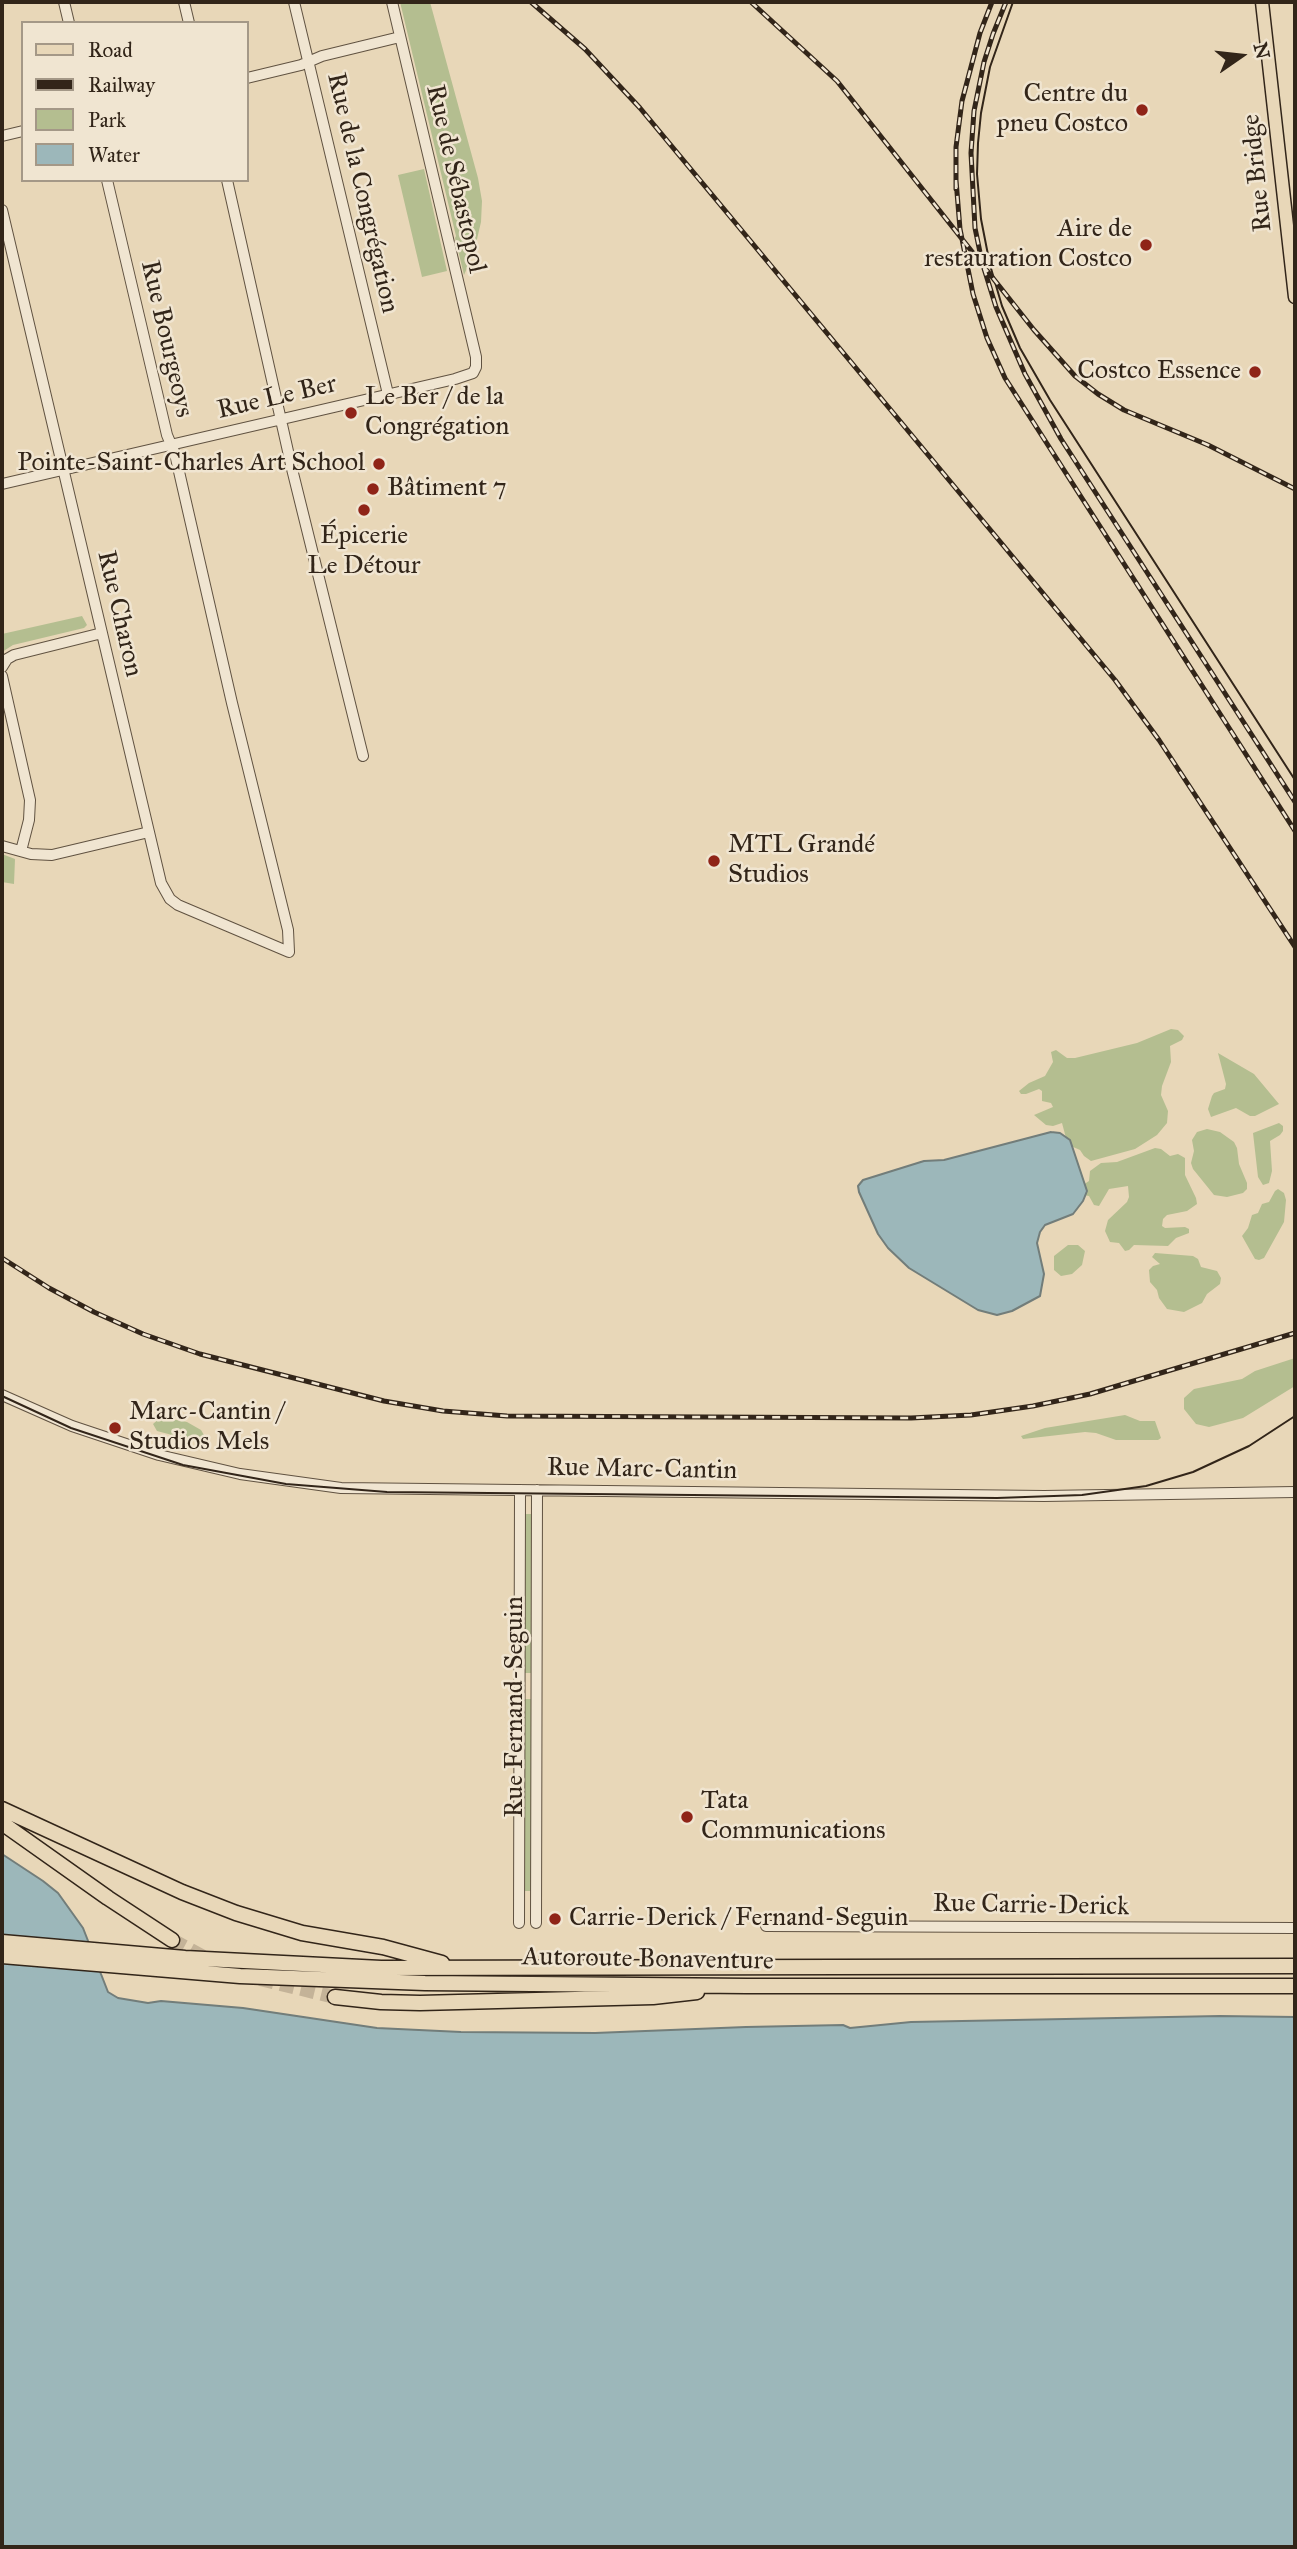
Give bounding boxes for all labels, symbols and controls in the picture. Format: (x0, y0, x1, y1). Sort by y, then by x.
legend (21, 21, 248, 182)
north arrow (1206, 21, 1276, 91)
text: Road (88, 37, 133, 63)
text: N (1249, 40, 1275, 61)
street label: Rue de la Congrégation (319, 70, 405, 316)
text: Railway (88, 72, 155, 98)
place label: Centre du pneu Costco (997, 79, 1128, 140)
street label: Rue de Sébastopol (418, 82, 492, 276)
marker: Centre du pneu Costco (1134, 102, 1150, 118)
text: Park (88, 107, 126, 133)
street label: Rue Bridge (1236, 113, 1280, 233)
text: Water (88, 142, 140, 168)
place label: Aire de restauration Costco (924, 214, 1132, 276)
marker: Aire de restauration Costco (1138, 237, 1154, 253)
street label: Rue Bourgeoys (133, 257, 199, 421)
place label: Costco Essence (1077, 356, 1241, 388)
marker: Costco Essence (1247, 364, 1263, 380)
street label: Rue Le Ber (214, 369, 340, 427)
place label: Le Ber / de la Congrégation (365, 382, 509, 444)
marker: Le Ber / de la Congrégation (343, 405, 359, 421)
place label: Pointe-Saint-Charles Art School (17, 448, 365, 480)
marker: Pointe-Saint-Charles Art School (371, 456, 387, 472)
place label: Bâtiment 7 (387, 473, 507, 505)
marker: Bâtiment 7 (365, 481, 381, 497)
marker: Épicerie Le Détour (356, 502, 372, 518)
place label: Épicerie Le Détour (307, 521, 421, 582)
street label: Rue Charon (89, 548, 149, 680)
place label: MTL Grandé Studios (728, 830, 875, 892)
marker: MTL Grandé Studios (706, 853, 722, 869)
place label: Marc-Cantin / Studios Mels (129, 1397, 284, 1458)
marker: Marc-Cantin / Studios Mels (107, 1420, 123, 1436)
street label: Rue Marc-Cantin (547, 1453, 737, 1487)
street label: Rue Fernand-Seguin (500, 1596, 532, 1818)
place label: Tata Communications (701, 1786, 885, 1848)
marker: Tata Communications (679, 1809, 695, 1825)
street label: Rue Carrie-Derick (933, 1889, 1129, 1923)
place label: Carrie-Derick / Fernand-Seguin (569, 1903, 908, 1935)
marker: Carrie-Derick / Fernand-Seguin (547, 1911, 563, 1927)
street label: Autoroute Bonaventure (522, 1942, 774, 1978)

